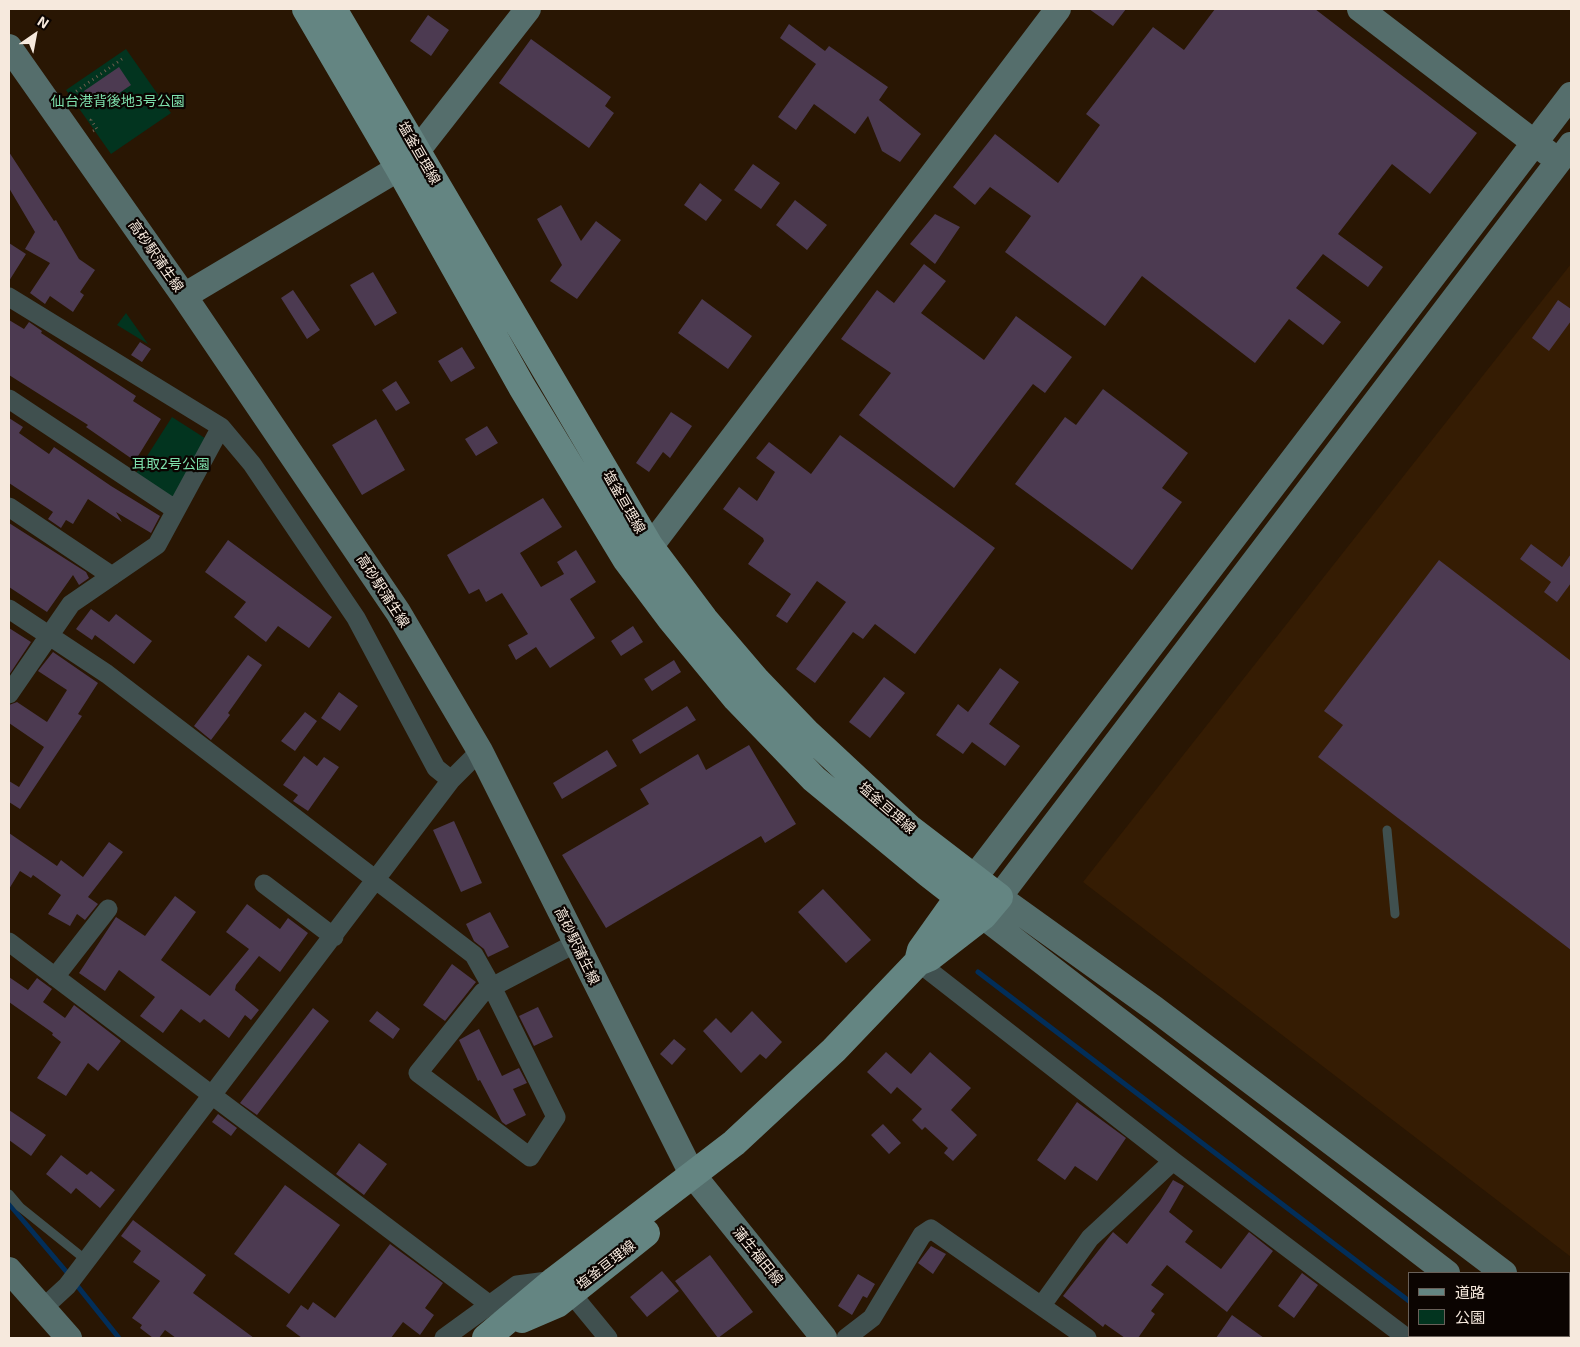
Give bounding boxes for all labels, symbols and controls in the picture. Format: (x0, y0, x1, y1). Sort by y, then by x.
north arrow (10, 10, 60, 60)
text: N (35, 12, 52, 32)
park label: 仙台港背後地3号公園 (51, 93, 185, 109)
street label: 塩釜亘理線 (394, 118, 444, 188)
street label: 高砂駅蒲生線 (125, 217, 187, 295)
park label: 耳取2号公園 (132, 456, 210, 472)
street label: 塩釜亘理線 (599, 467, 649, 537)
street label: 高砂駅蒲生線 (353, 551, 413, 631)
street label: 塩釜亘理線 (855, 779, 919, 837)
street label: 高砂駅蒲生線 (551, 905, 603, 987)
street label: 蒲生福田線 (729, 1224, 787, 1288)
street label: 塩釜亘理線 (573, 1237, 639, 1293)
legend (1408, 1272, 1570, 1337)
text: 道路 (1455, 1283, 1485, 1301)
text: 公園 (1455, 1308, 1485, 1326)

